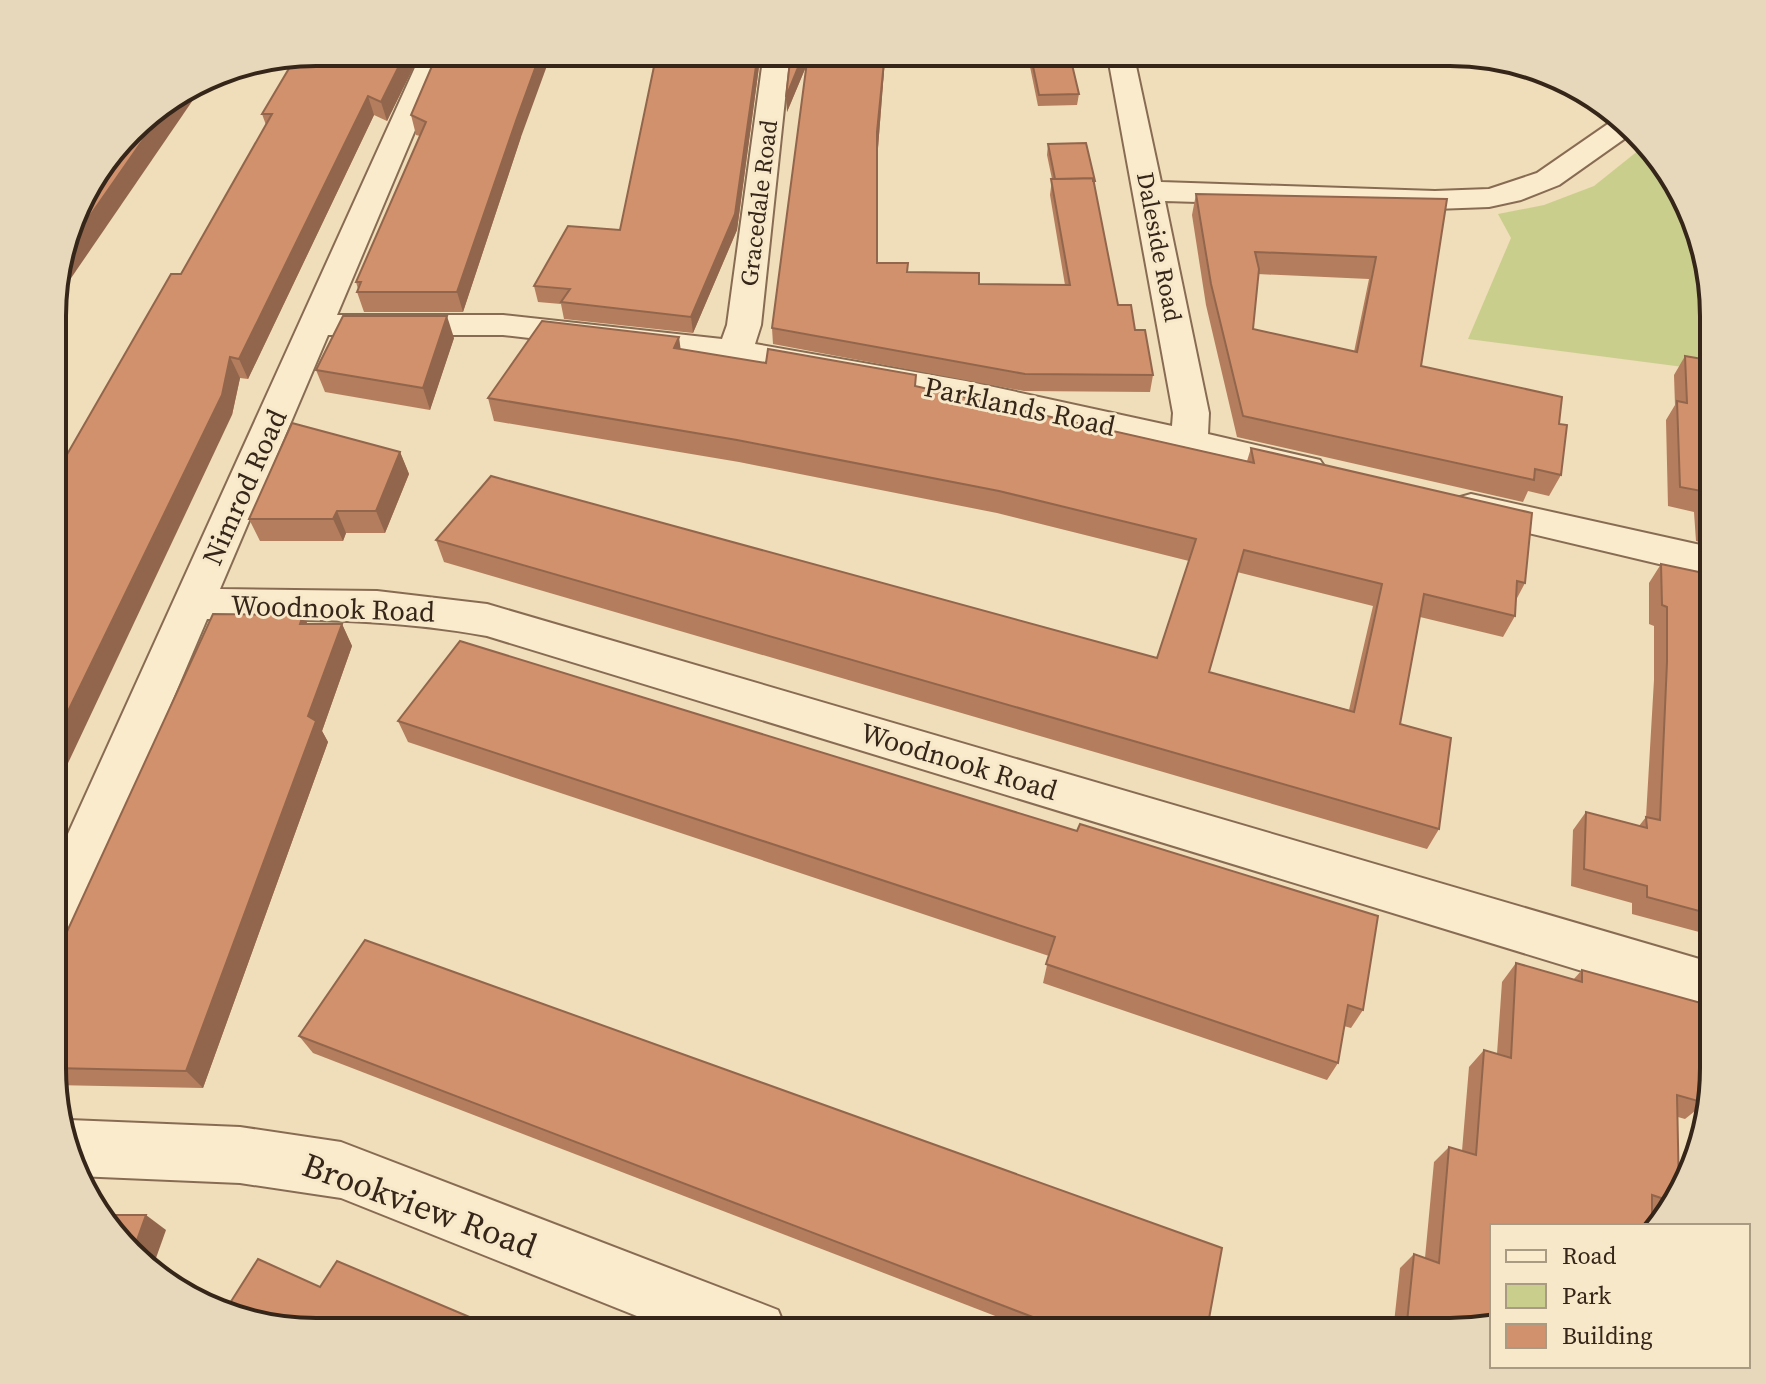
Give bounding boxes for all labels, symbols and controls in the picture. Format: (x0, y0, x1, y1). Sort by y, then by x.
street label: Gracedale Road (732, 117, 785, 288)
street label: Daleside Road (1129, 169, 1190, 325)
street label: Parklands Road (921, 367, 1119, 445)
street label: Nimrod Road (193, 403, 295, 571)
street label: Woodnook Road (230, 585, 436, 631)
street label: Woodnook Road (856, 713, 1062, 809)
street label: Brookview Road (296, 1141, 544, 1269)
legend (1490, 1224, 1750, 1368)
text: Road (1562, 1239, 1617, 1272)
text: Park (1562, 1279, 1612, 1312)
text: Building (1562, 1319, 1653, 1352)

